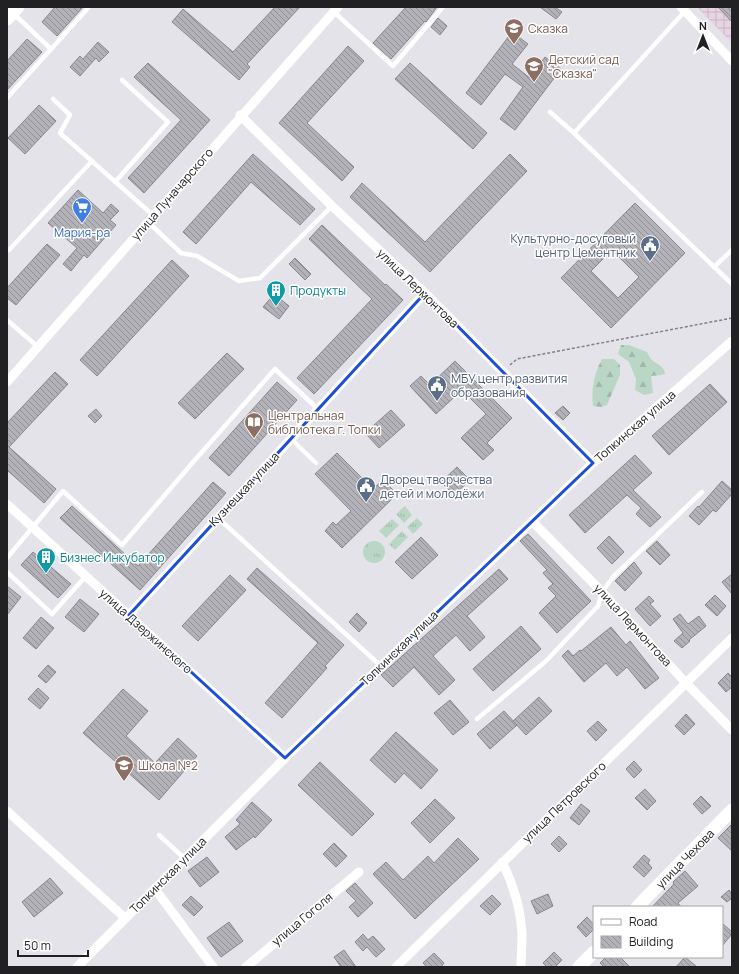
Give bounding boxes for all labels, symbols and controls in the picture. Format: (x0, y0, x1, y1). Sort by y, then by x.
north arrow (683, 16, 723, 56)
school or university icon: Сказка (503, 17, 525, 45)
text: N (699, 18, 707, 33)
place label: Сказка (528, 20, 568, 37)
place label: Детский сад "Сказка" (548, 51, 619, 82)
school or university icon: Детский сад "Сказка" (523, 55, 545, 83)
street label: улица Луначарского (127, 144, 217, 244)
supermarket icon: Мария-ра (71, 196, 93, 224)
place label: Мария-ра (54, 224, 110, 241)
place label: Культурно-досуговый центр Цементник (510, 230, 637, 261)
public building icon: Культурно-досуговый центр Цементник (639, 234, 661, 262)
street label: улица Лермонтова (373, 245, 463, 331)
building icon: Продукты (265, 279, 287, 307)
place label: Продукты (290, 282, 346, 299)
place label: МБУ центр развития образования (451, 370, 567, 401)
public building icon: МБУ центр развития образования (426, 374, 448, 402)
street label: Топкинская улица (591, 386, 679, 466)
place label: Центральная библиотека г. Топки (268, 407, 381, 438)
library icon: Центральная библиотека г. Топки (243, 411, 265, 439)
street label: Кузнецкая улица (205, 448, 283, 530)
place label: Дворец творчества детей и молодёжи (380, 471, 492, 502)
public building icon: Дворец творчества детей и молодёжи (355, 475, 377, 503)
building icon: Бизнес Инкубатор (35, 546, 57, 574)
place label: Бизнес Инкубатор (60, 549, 165, 566)
street label: улица Лермонтова (590, 580, 676, 670)
street label: улица Дзержинского (96, 585, 196, 677)
street label: Топкинская улица (356, 606, 442, 690)
school or university icon: Школа №2 (113, 754, 135, 782)
place label: Школа №2 (138, 757, 198, 774)
street label: улица Петровского (518, 758, 610, 846)
street label: улица Чехова (652, 825, 718, 892)
street label: Топкинская улица (126, 833, 210, 917)
street label: улица Гоголя (268, 888, 336, 950)
legend (593, 906, 723, 958)
text: Road (629, 913, 657, 930)
scale bar (18, 932, 88, 958)
text: Building (629, 933, 673, 950)
text: 50 m (24, 937, 51, 954)

